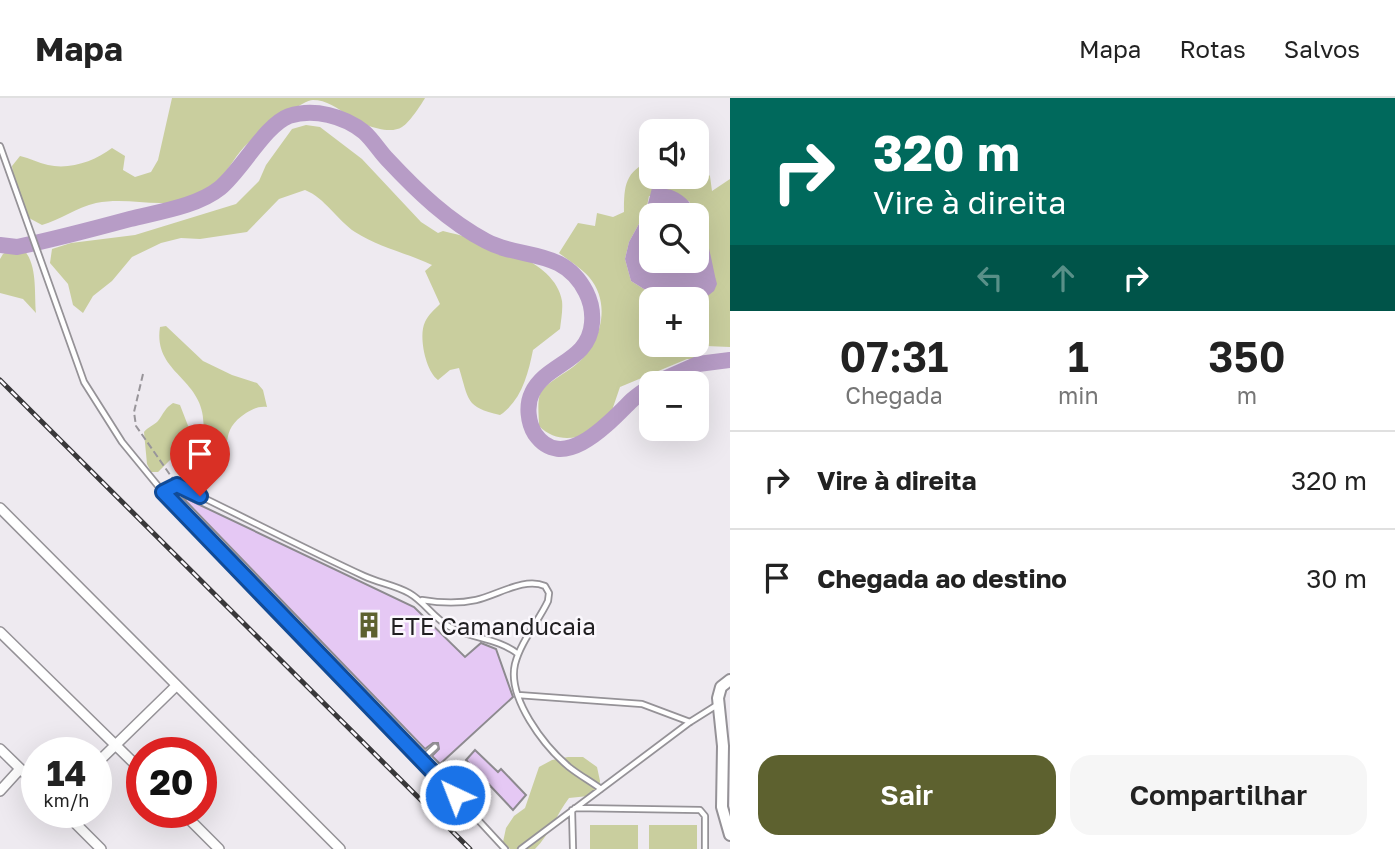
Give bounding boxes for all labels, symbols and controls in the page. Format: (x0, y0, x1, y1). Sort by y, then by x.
text: Mapa (35, 29, 123, 68)
text: Mapa (1079, 34, 1141, 63)
text: Rotas (1179, 34, 1246, 63)
text: Salvos (1284, 34, 1360, 63)
map controls (639, 119, 709, 441)
button: sound (639, 119, 709, 189)
text: 320 m (873, 123, 1020, 182)
icon: right (758, 126, 849, 217)
text: Vire à direita (873, 183, 1066, 221)
button: search (639, 203, 709, 273)
icon: left (971, 259, 1009, 297)
icon: ahead (1044, 259, 1082, 297)
icon: right (1117, 259, 1155, 297)
button: + (639, 287, 709, 357)
text: 07:31 (839, 331, 949, 381)
text: 1 (1068, 331, 1089, 381)
text: 350 (1208, 331, 1286, 381)
button: − (639, 371, 709, 441)
text: Chegada (845, 381, 943, 409)
text: min (1058, 381, 1099, 409)
text: m (1237, 381, 1257, 409)
pin (170, 424, 230, 496)
icon: arrive (181, 435, 219, 473)
icon: right (758, 461, 796, 499)
text: Vire à direita (817, 465, 977, 496)
text: 320 m (1291, 465, 1367, 496)
icon: arrive (758, 559, 796, 597)
text: Chegada ao destino (817, 563, 1067, 594)
text: 30 m (1306, 563, 1367, 594)
building icon: ETE Camanducaia (354, 610, 384, 640)
place label: ETE Camanducaia (390, 611, 596, 640)
speed limit sign: 20 (126, 737, 217, 828)
text: 14 (47, 752, 86, 794)
button: Sair (758, 755, 1056, 835)
button: Compartilhar (1070, 755, 1367, 835)
position arrow (418, 758, 492, 832)
text: km/h (44, 789, 89, 811)

